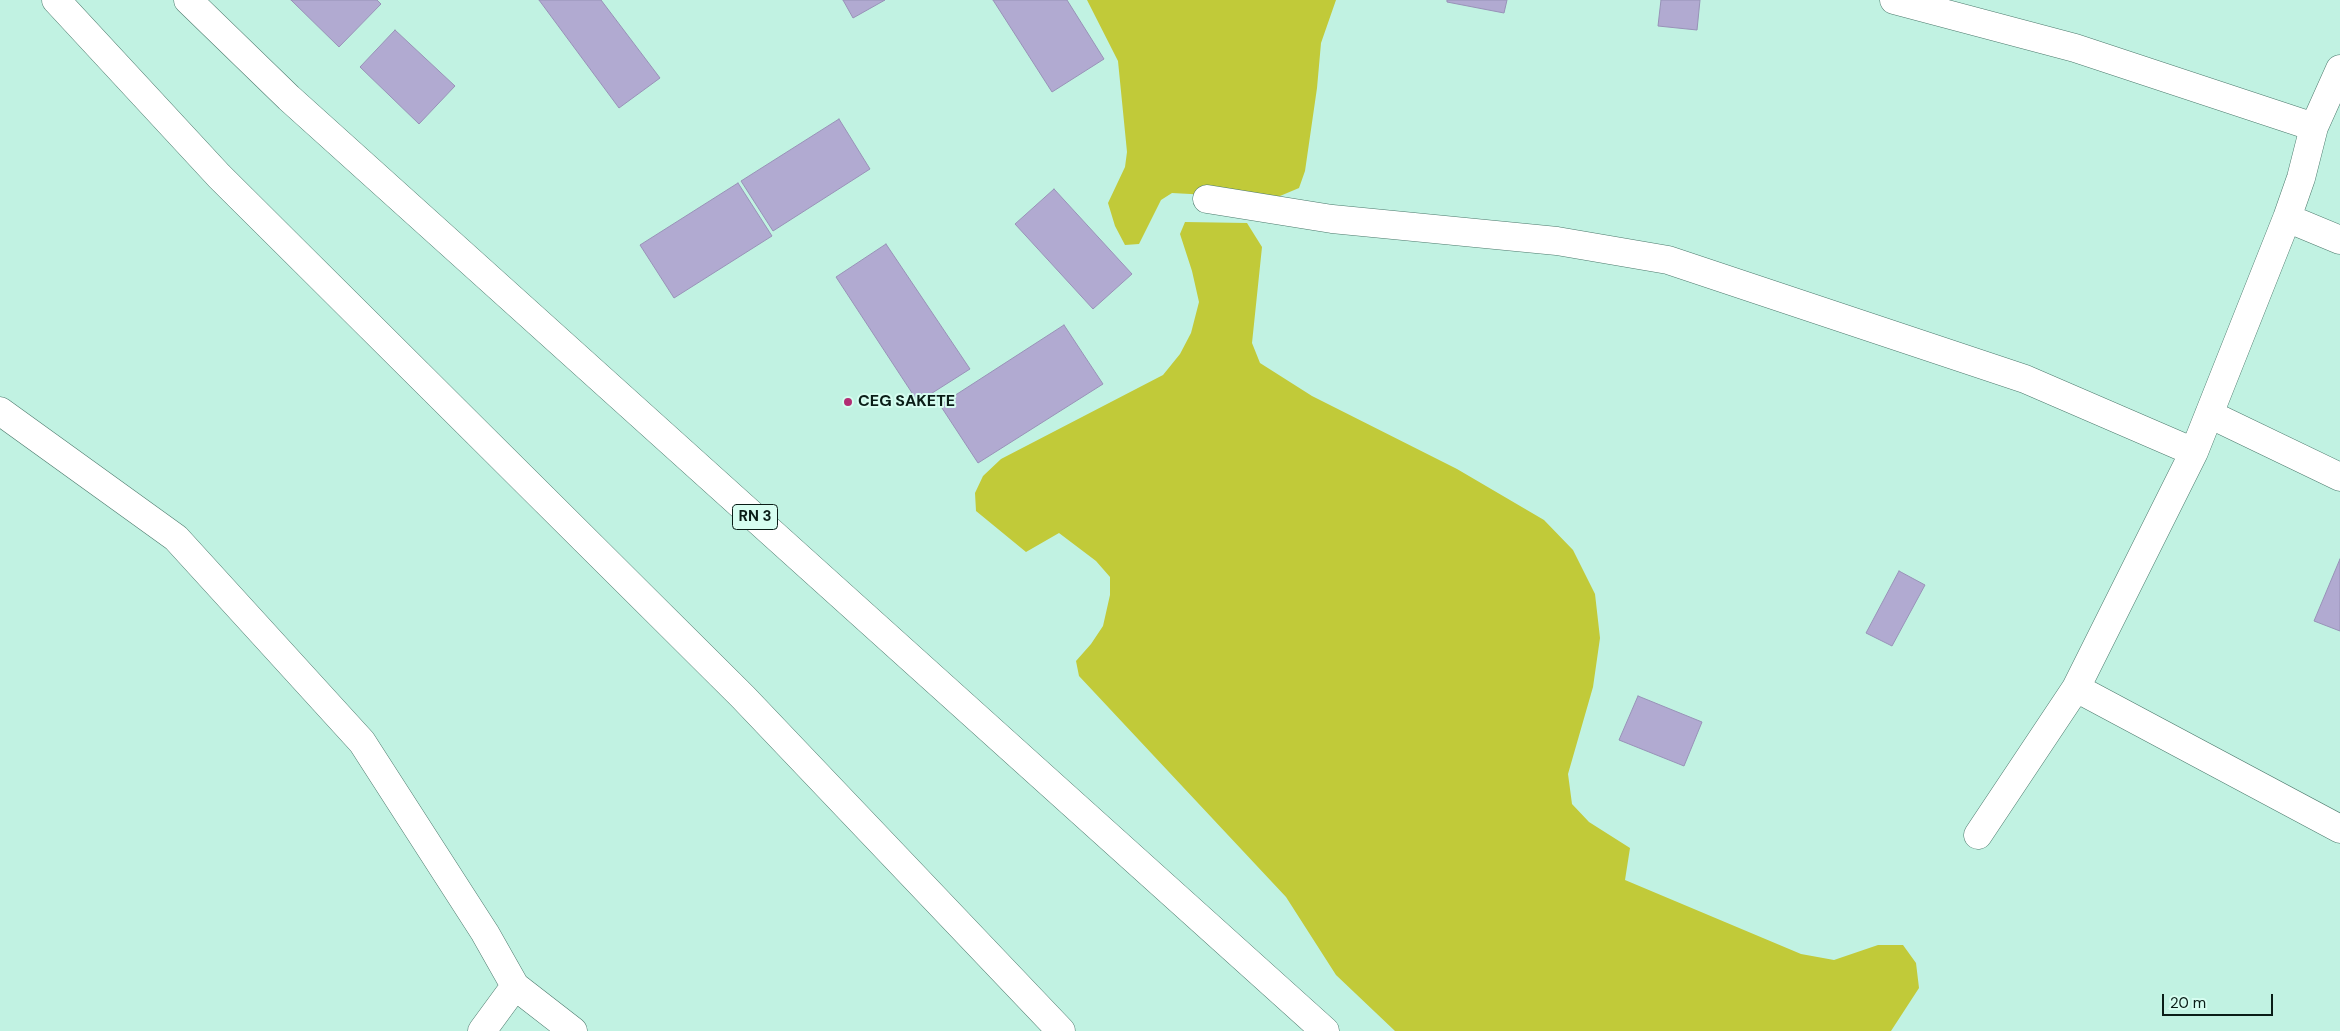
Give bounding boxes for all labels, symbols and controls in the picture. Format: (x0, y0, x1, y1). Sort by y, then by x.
place label: CEG SAKETE (858, 392, 955, 412)
marker: CEG SAKETE (842, 396, 854, 408)
road number: RN 3 (732, 504, 778, 530)
scale bar (2165, 984, 2276, 1016)
text: 20 m (2170, 993, 2206, 1013)

